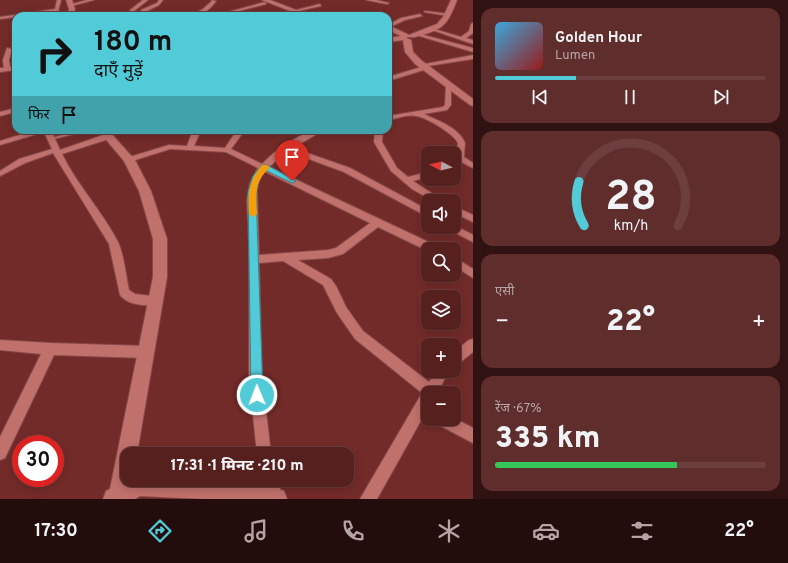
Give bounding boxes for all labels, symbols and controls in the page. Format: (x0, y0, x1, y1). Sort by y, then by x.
text: 180 m (94, 25, 172, 61)
icon: right (28, 28, 80, 80)
text: Golden Hour (555, 29, 642, 48)
text: Lumen (555, 48, 595, 64)
text: दाएँ मुड़ें (94, 60, 143, 83)
icon: previous (529, 86, 551, 108)
icon: pause (619, 86, 641, 108)
icon: next (710, 86, 732, 108)
icon: arrive (58, 104, 80, 126)
text: फिर (28, 106, 50, 125)
pin (275, 140, 309, 181)
icon: arrive (281, 146, 303, 168)
north arrow (421, 146, 461, 186)
map controls (421, 146, 461, 426)
text: 28 (605, 172, 656, 225)
button: sound (421, 194, 461, 234)
text: km/h (613, 217, 648, 235)
button: search (421, 242, 461, 282)
text: एसी (495, 284, 514, 300)
button: layers (421, 290, 461, 330)
text: 22° (606, 304, 655, 341)
text: − (495, 309, 509, 336)
text: + (752, 309, 766, 336)
button: + (421, 338, 461, 378)
position arrow (236, 374, 278, 416)
button: − (421, 386, 461, 426)
text: रेंज · 67% (495, 401, 542, 417)
text: 335 km (495, 421, 600, 458)
speed limit sign: 30 (12, 435, 64, 487)
text: 17:31 · 1 मिनट · 210 m (170, 457, 304, 476)
icon: directions (146, 517, 174, 545)
icon: music (242, 517, 270, 545)
icon: phone (339, 517, 367, 545)
icon: climate (435, 517, 463, 545)
icon: car (532, 517, 560, 545)
icon: filters (628, 517, 656, 545)
text: 17:30 (34, 520, 78, 543)
text: 22° (724, 520, 754, 543)

